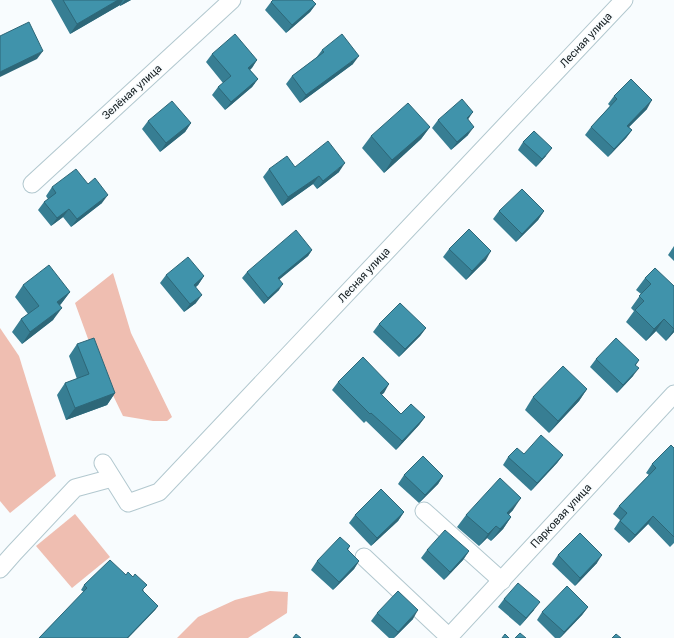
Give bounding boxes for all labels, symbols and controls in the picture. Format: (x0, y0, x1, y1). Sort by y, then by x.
street label: Лесная улица (557, 10, 615, 70)
street label: Зелёная улица (99, 62, 165, 122)
street label: Лесная улица (335, 245, 393, 305)
street label: Парковая улица (528, 481, 594, 551)

